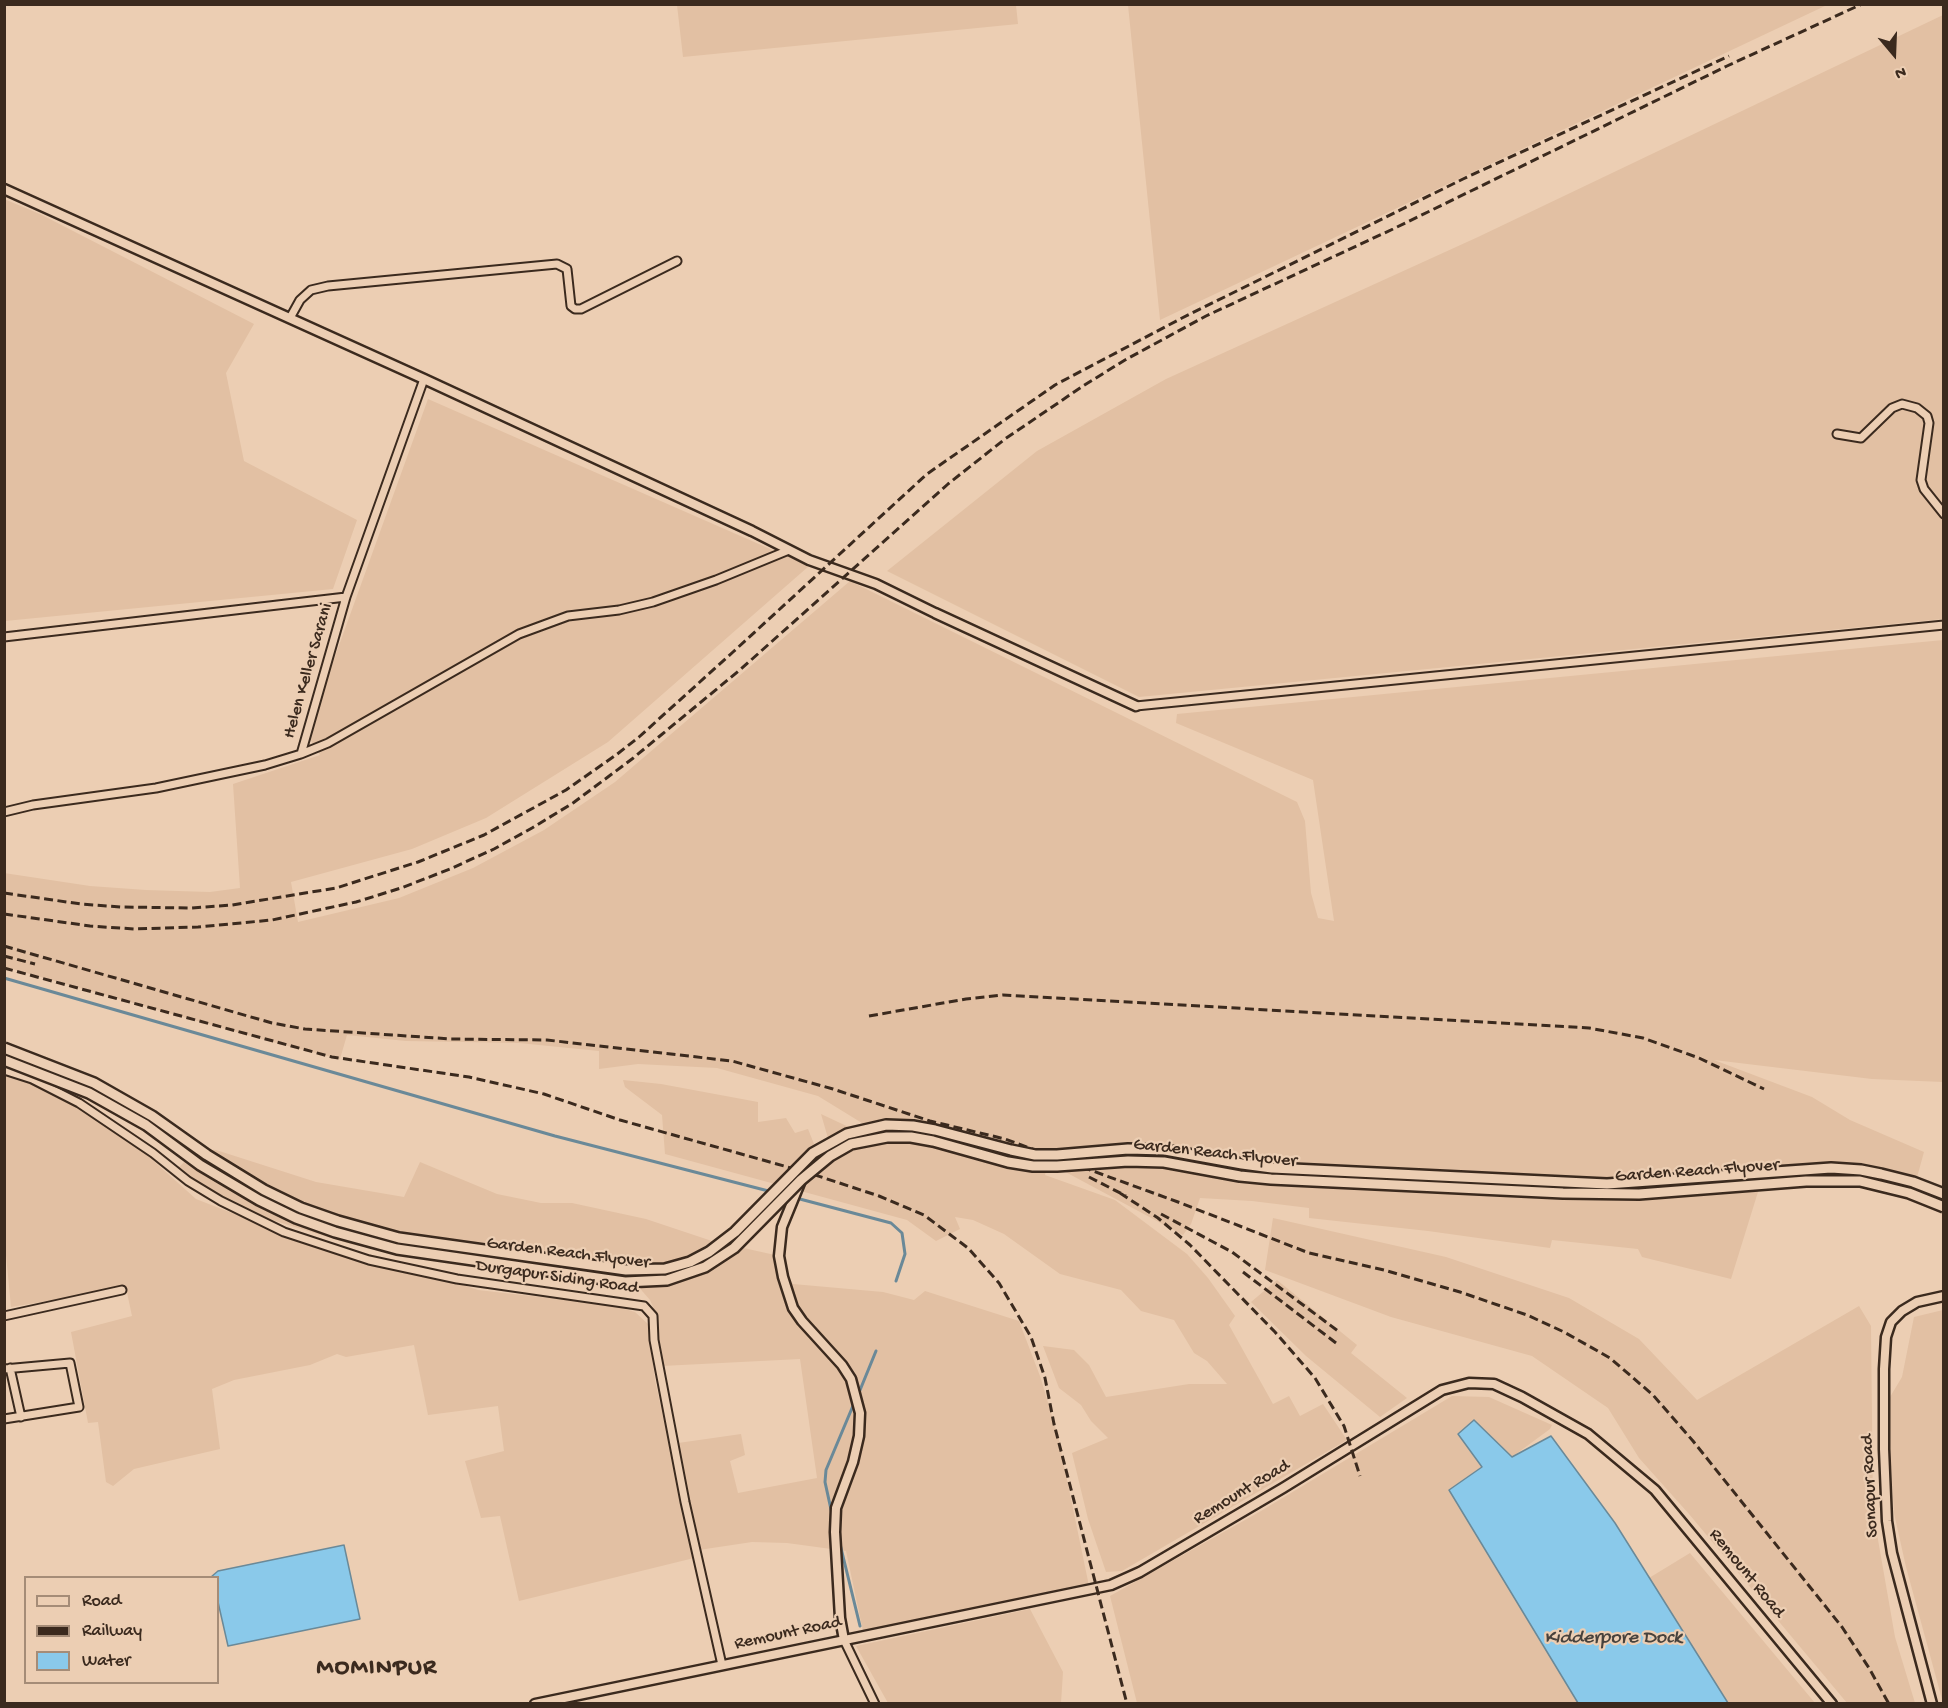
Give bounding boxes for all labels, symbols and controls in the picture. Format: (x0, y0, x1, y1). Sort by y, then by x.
north arrow (1864, 24, 1924, 84)
text: N (1892, 61, 1908, 82)
street label: Helen Keller Sarani (279, 601, 339, 741)
street label: Garden Reach Flyover (1132, 1135, 1298, 1173)
street label: Garden Reach Flyover (1614, 1156, 1780, 1188)
street label: Garden Reach Flyover (485, 1233, 651, 1275)
street label: Durgapur Siding Road (474, 1256, 640, 1300)
street label: Sonapur Road (1858, 1434, 1884, 1538)
street label: Remount Road (1190, 1456, 1294, 1530)
street label: Remount Road (1703, 1525, 1789, 1623)
legend (24, 1576, 219, 1684)
text: Road (82, 1591, 121, 1612)
street label: Remount Road (733, 1612, 843, 1656)
text: Railway (82, 1621, 142, 1642)
water label: Kidderpore Dock (1544, 1627, 1682, 1651)
text: Water (82, 1651, 130, 1672)
district label: MOMINPUR (317, 1655, 437, 1683)

